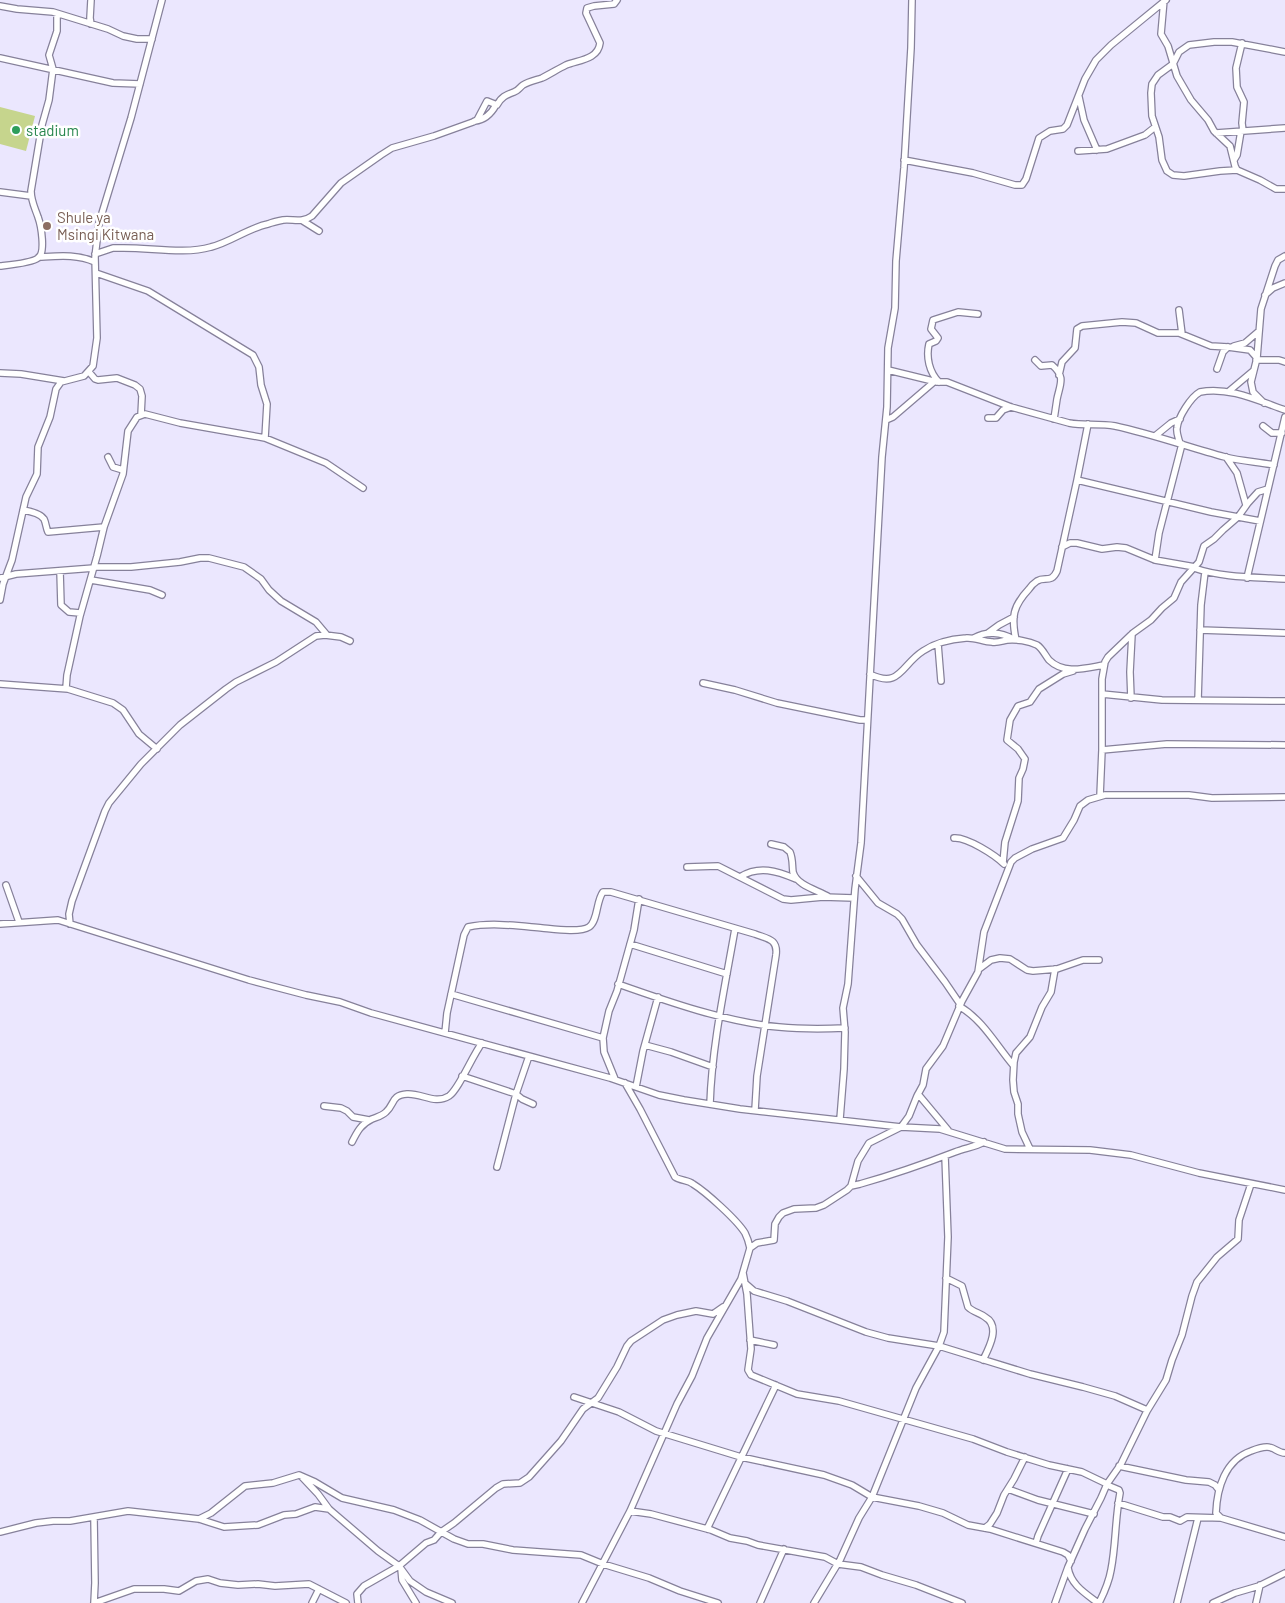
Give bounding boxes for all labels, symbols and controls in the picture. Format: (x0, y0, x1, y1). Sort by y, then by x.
place label: stadium (26, 121, 79, 139)
marker: stadium (10, 124, 22, 136)
place label: Shule ya Msingi Kitwana (57, 208, 154, 243)
marker: Shule ya Msingi Kitwana (41, 220, 53, 232)

